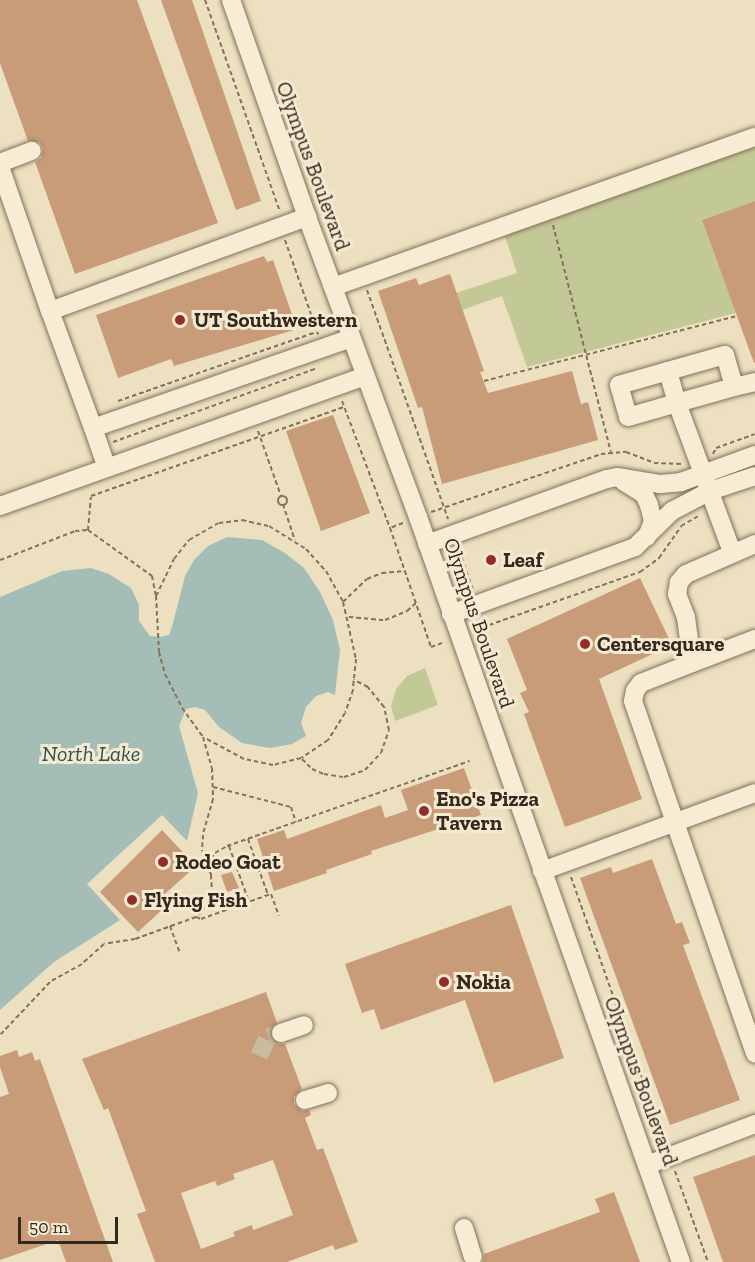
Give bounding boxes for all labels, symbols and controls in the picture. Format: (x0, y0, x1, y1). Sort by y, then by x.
street label: Olympus Boulevard (271, 78, 355, 254)
place label: UT Southwestern (194, 307, 358, 333)
marker: UT Southwestern (171, 311, 189, 329)
street label: Olympus Boulevard (438, 535, 520, 711)
place label: Leaf (503, 547, 543, 573)
marker: Leaf (484, 553, 498, 567)
place label: Centersquare (597, 631, 724, 657)
marker: Centersquare (578, 637, 592, 651)
water label: North Lake (42, 741, 140, 767)
place label: Eno's Pizza Tavern (436, 786, 539, 836)
marker: Eno's Pizza Tavern (417, 804, 431, 818)
place label: Rodeo Goat (175, 849, 281, 875)
marker: Rodeo Goat (156, 855, 170, 869)
place label: Flying Fish (144, 887, 247, 913)
marker: Flying Fish (125, 893, 139, 907)
place label: Nokia (456, 969, 511, 995)
marker: Nokia (437, 975, 451, 989)
street label: Olympus Boulevard (599, 993, 683, 1169)
scale bar (21, 1205, 122, 1243)
text: 50 m (29, 1216, 68, 1238)

